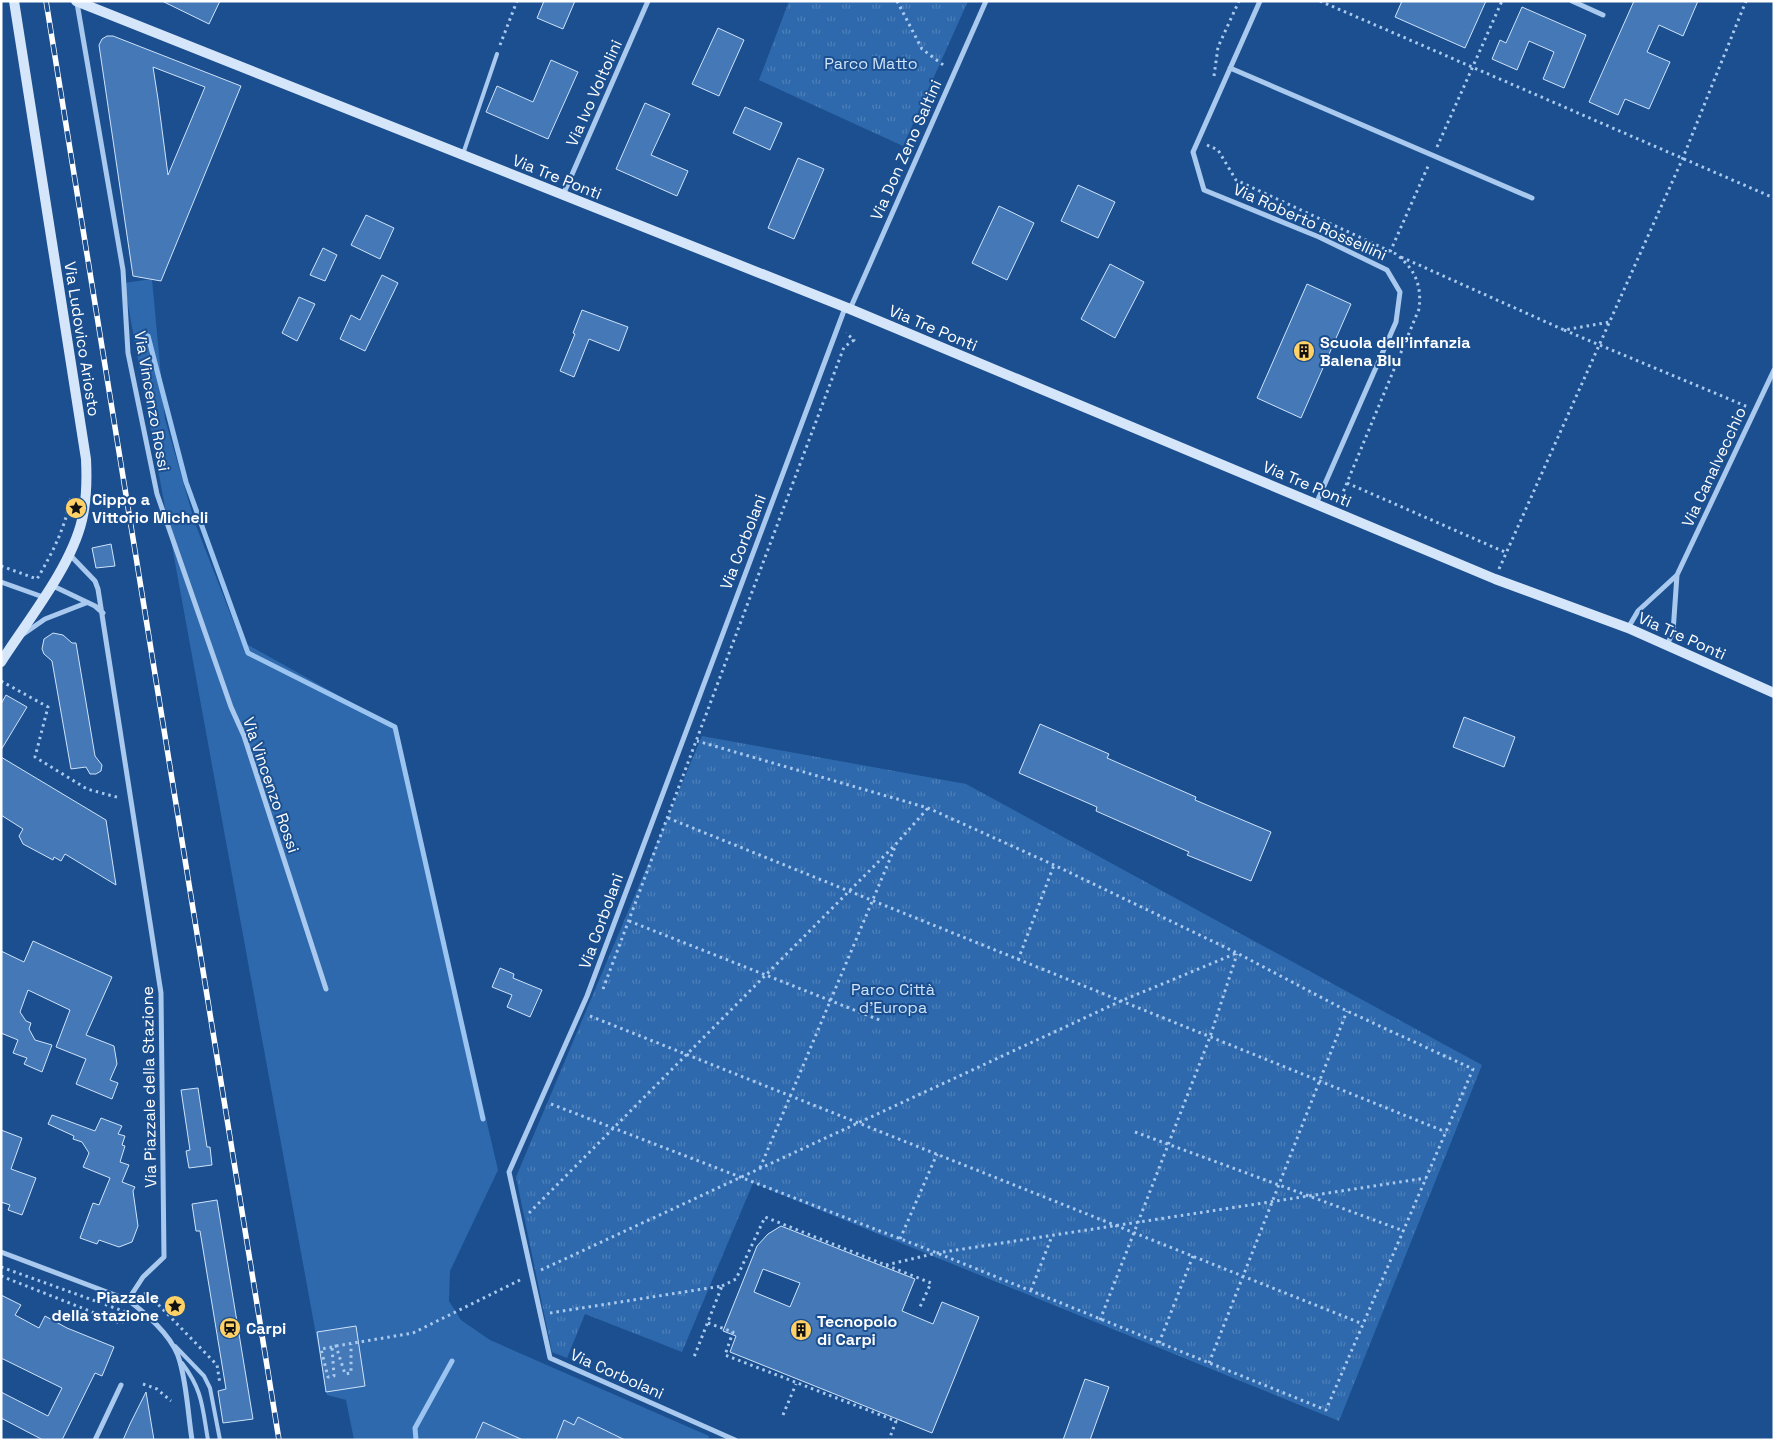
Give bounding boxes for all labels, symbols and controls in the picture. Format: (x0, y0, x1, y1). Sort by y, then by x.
street label: Via Ivo Voltolini (561, 36, 627, 150)
park label: Parco Matto (824, 53, 918, 74)
street label: Via Don Zeno Saltini (866, 76, 946, 224)
street label: Via Tre Ponti (509, 150, 605, 204)
street label: Via Roberto Rossellini (1230, 179, 1390, 265)
street label: Via Ludovico Ariosto (59, 260, 105, 418)
street label: Via Tre Ponti (885, 300, 981, 356)
street label: Via Vincenzo Rossi (129, 329, 175, 473)
place label: Scuola dell’infanzia Balena Blu (1320, 332, 1471, 371)
building icon: Scuola dell’infanzia Balena Blu (1292, 339, 1316, 363)
street label: Via Canalvecchio (1677, 404, 1751, 530)
street label: Via Tre Ponti (1259, 456, 1355, 512)
place label: Cippo a Vittorio Micheli (92, 489, 208, 528)
street label: Via Corbolani (715, 491, 771, 593)
place icon: Cippo a Vittorio Micheli (64, 496, 88, 520)
street label: Via Tre Ponti (1635, 607, 1729, 665)
street label: Via Vincenzo Rossi (238, 714, 304, 856)
street label: Via Corbolani (574, 870, 628, 972)
park label: Parco Città d'Europa (851, 979, 935, 1018)
street label: Via Piazzale della Stazione (137, 986, 161, 1188)
place label: Piazzale della stazione (52, 1287, 159, 1326)
place icon: Piazzale della stazione (163, 1294, 187, 1318)
place label: Tecnopolo di Carpi (817, 1311, 897, 1350)
station icon: Carpi (218, 1316, 242, 1340)
place label: Carpi (246, 1318, 286, 1339)
building icon: Tecnopolo di Carpi (789, 1318, 813, 1342)
street label: Via Corbolani (567, 1344, 667, 1404)

